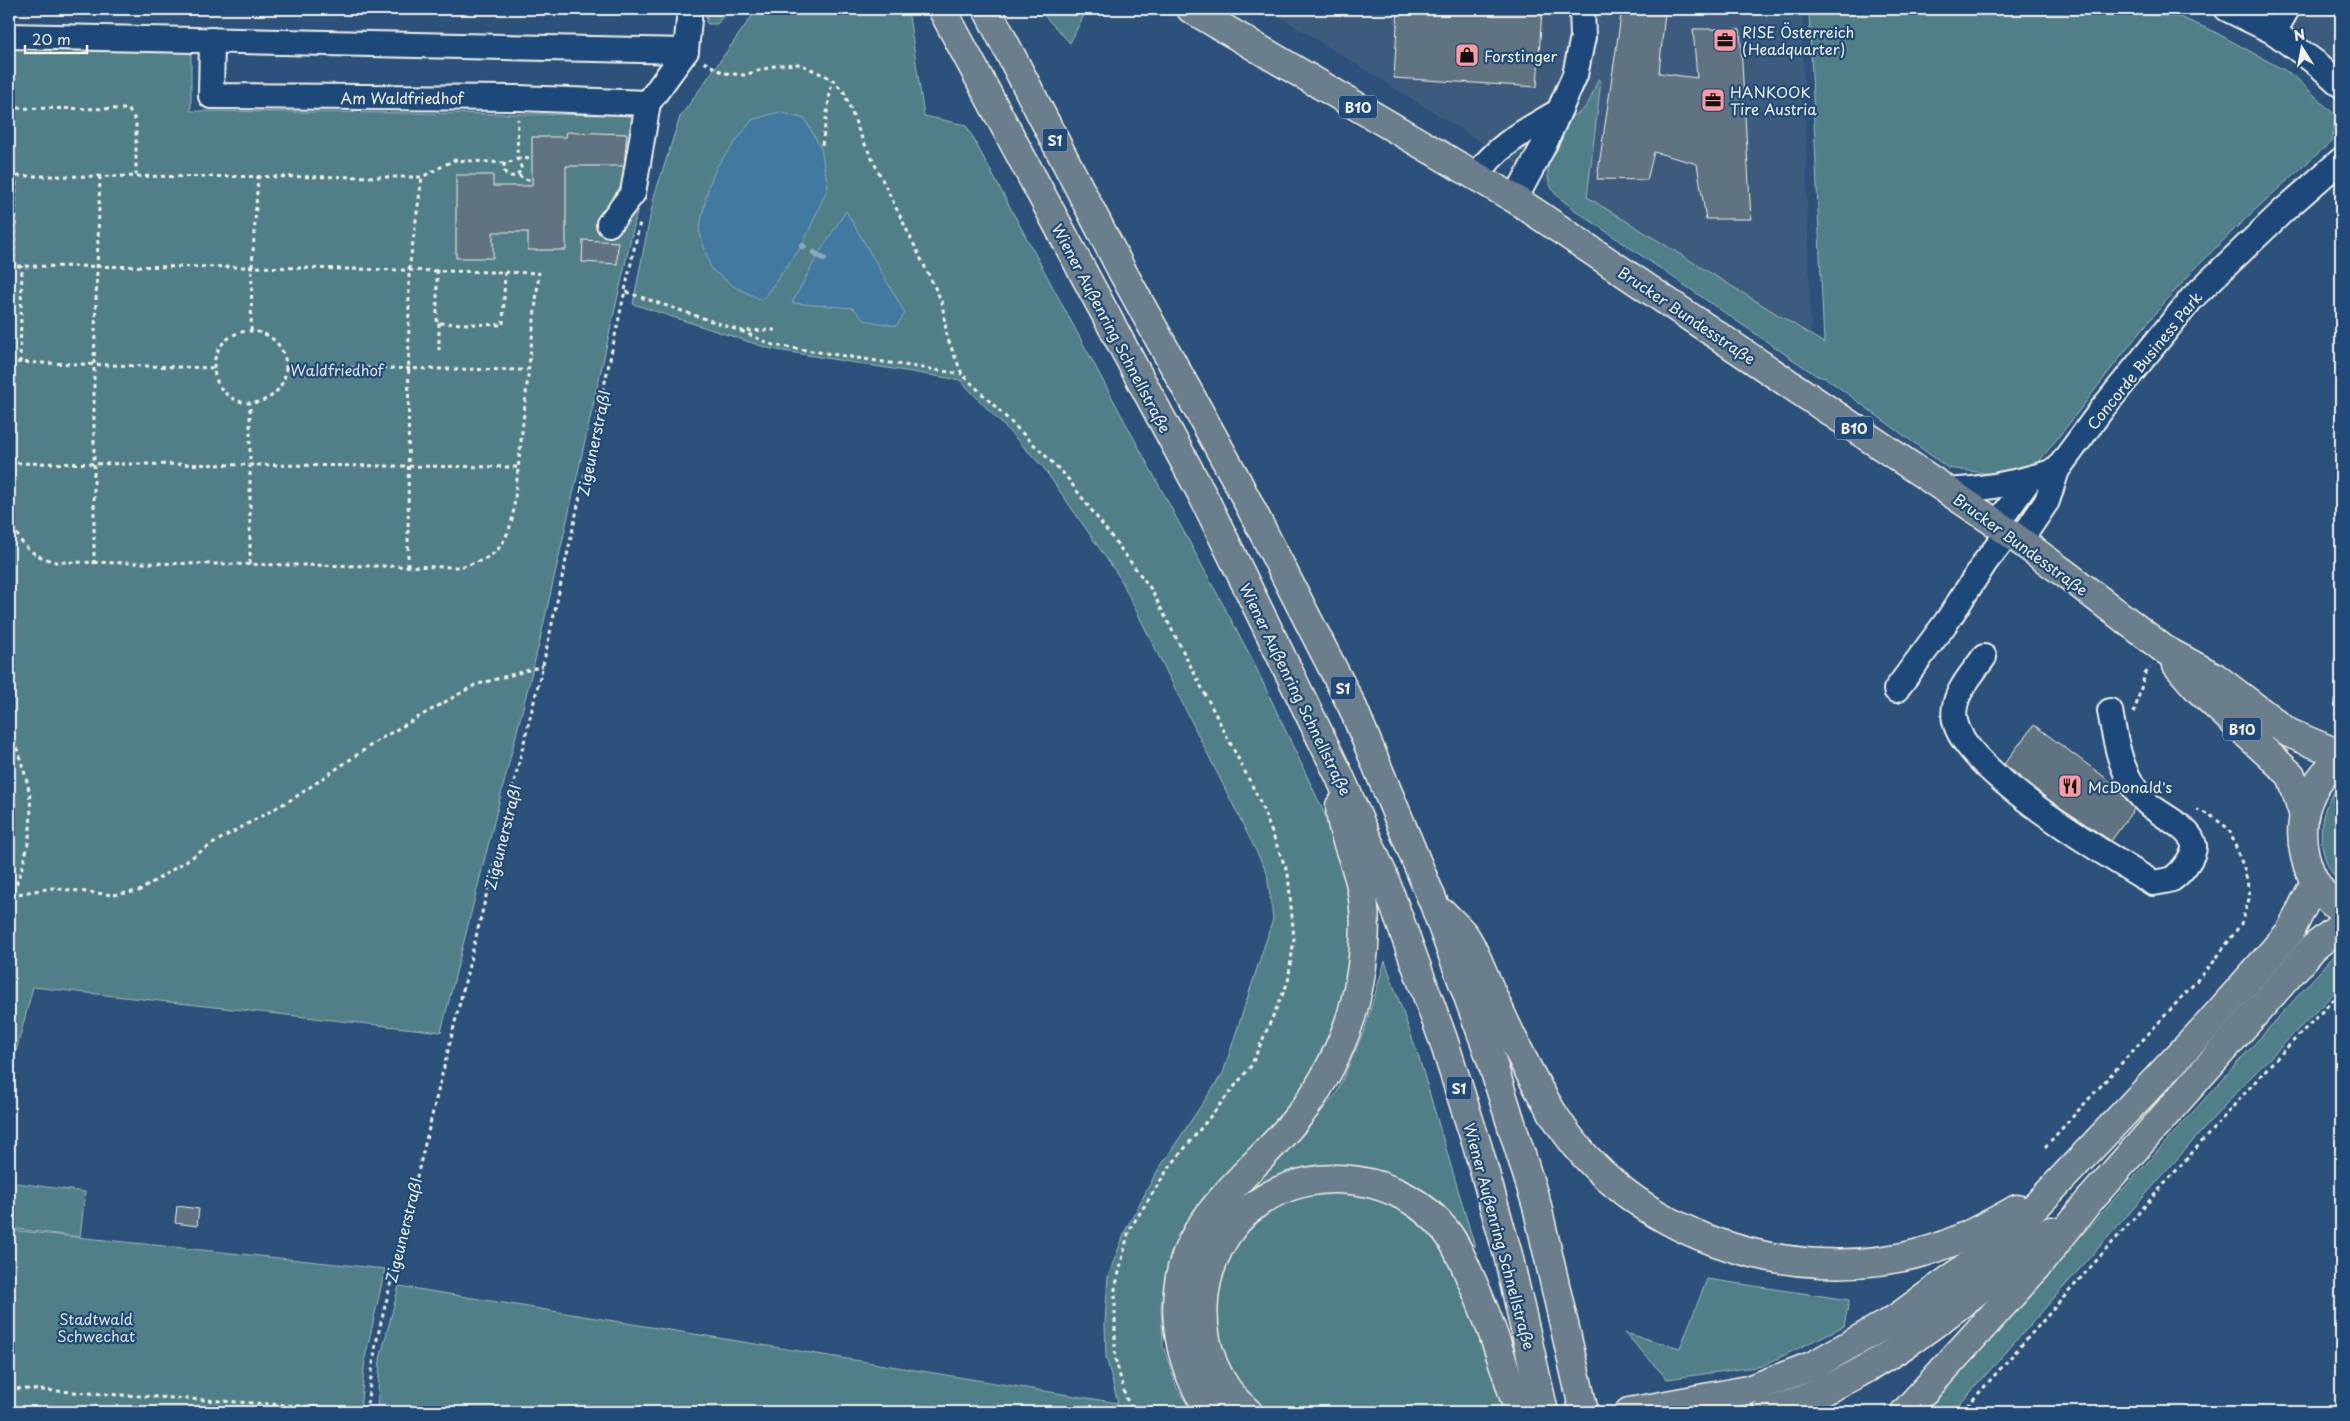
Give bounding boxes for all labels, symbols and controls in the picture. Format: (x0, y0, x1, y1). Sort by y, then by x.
place label: RISE Österreich (Headquarter) (1742, 20, 1854, 60)
scale bar (25, 22, 88, 54)
north arrow (2278, 22, 2328, 72)
text: N (2292, 23, 2307, 46)
text: 20 m (32, 27, 71, 50)
office icon: RISE Österreich (Headquarter) (1712, 27, 1738, 53)
shop icon: Forstinger (1454, 42, 1480, 68)
place label: Forstinger (1484, 44, 1558, 67)
place label: HANKOOK Tire Austria (1730, 80, 1817, 120)
street label: Am Waldfriedhof (340, 86, 465, 109)
office icon: HANKOOK Tire Austria (1700, 87, 1726, 113)
road number: B10 (1339, 95, 1377, 118)
road number: S1 (1042, 128, 1068, 152)
street label: Wiener Außenring Schnellstraße (1047, 219, 1177, 437)
street label: Brucker Bundesstraße (1614, 260, 1760, 370)
street label: Concorde Business Park (2081, 286, 2207, 434)
park label: Waldfriedhof (290, 358, 385, 381)
street label: Zigeunerstraßl (571, 388, 615, 498)
road number: B10 (1835, 416, 1873, 439)
street label: Brucker Bundesstraße (1949, 487, 2093, 601)
street label: Wiener Außenring Schnellstraße (1234, 579, 1358, 799)
road number: S1 (1330, 676, 1356, 700)
road number: B10 (2223, 718, 2261, 741)
restaurant icon: McDonald's (2057, 773, 2083, 799)
place label: McDonald's (2088, 775, 2172, 798)
street label: Zigeunerstraßl (478, 782, 526, 892)
road number: S1 (1446, 1076, 1472, 1100)
street label: Wiener Außenring Schnellstraße (1459, 1120, 1541, 1352)
street label: Zigeunerstraßl (379, 1175, 427, 1285)
park label: Stadtwald Schwechat (57, 1307, 135, 1347)

